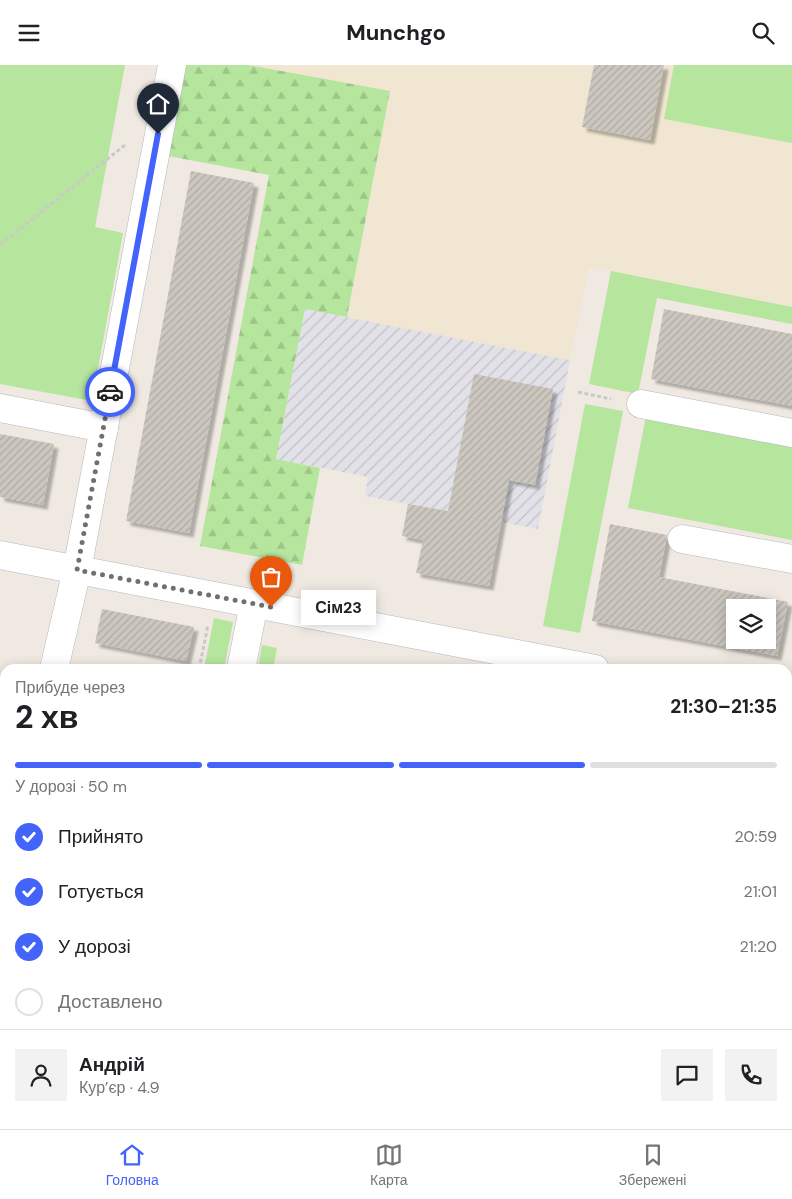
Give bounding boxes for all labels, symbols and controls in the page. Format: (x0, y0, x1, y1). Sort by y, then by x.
text: Munchgo (346, 18, 446, 47)
icon: menu (15, 19, 43, 47)
icon: search (749, 19, 777, 47)
pin (137, 83, 179, 134)
icon: home (144, 90, 172, 118)
courier (85, 367, 135, 417)
icon: car (96, 378, 124, 406)
pin (250, 556, 292, 607)
icon: bag (257, 563, 285, 591)
callout: Сім23 (301, 589, 376, 625)
text: Сім23 (315, 597, 362, 618)
map controls (726, 599, 776, 649)
button: layers (726, 599, 776, 649)
text: Прибуде через (15, 677, 125, 698)
text: 21:30–21:35 (670, 694, 777, 719)
text: 2 хв (15, 696, 78, 738)
text: У дорозі · 50 m (15, 776, 127, 797)
icon: check (15, 823, 43, 851)
text: Прийнято (58, 824, 143, 849)
text: 20:59 (734, 826, 777, 847)
icon: check (15, 878, 43, 906)
text: Готується (58, 879, 144, 904)
text: 21:01 (744, 881, 777, 902)
icon: check (15, 933, 43, 961)
text: У дорозі (58, 934, 131, 959)
text: 21:20 (740, 936, 777, 957)
text: Доставлено (58, 989, 163, 1014)
button: person (15, 1049, 67, 1101)
button: chat (661, 1049, 713, 1101)
button: phone (725, 1049, 777, 1101)
text: Андрій (79, 1052, 145, 1077)
text: Кур’єр · 4.9 (79, 1077, 160, 1098)
tab: Головна (106, 1141, 159, 1189)
tab: Карта (370, 1141, 408, 1189)
tab: Збережені (619, 1141, 686, 1189)

